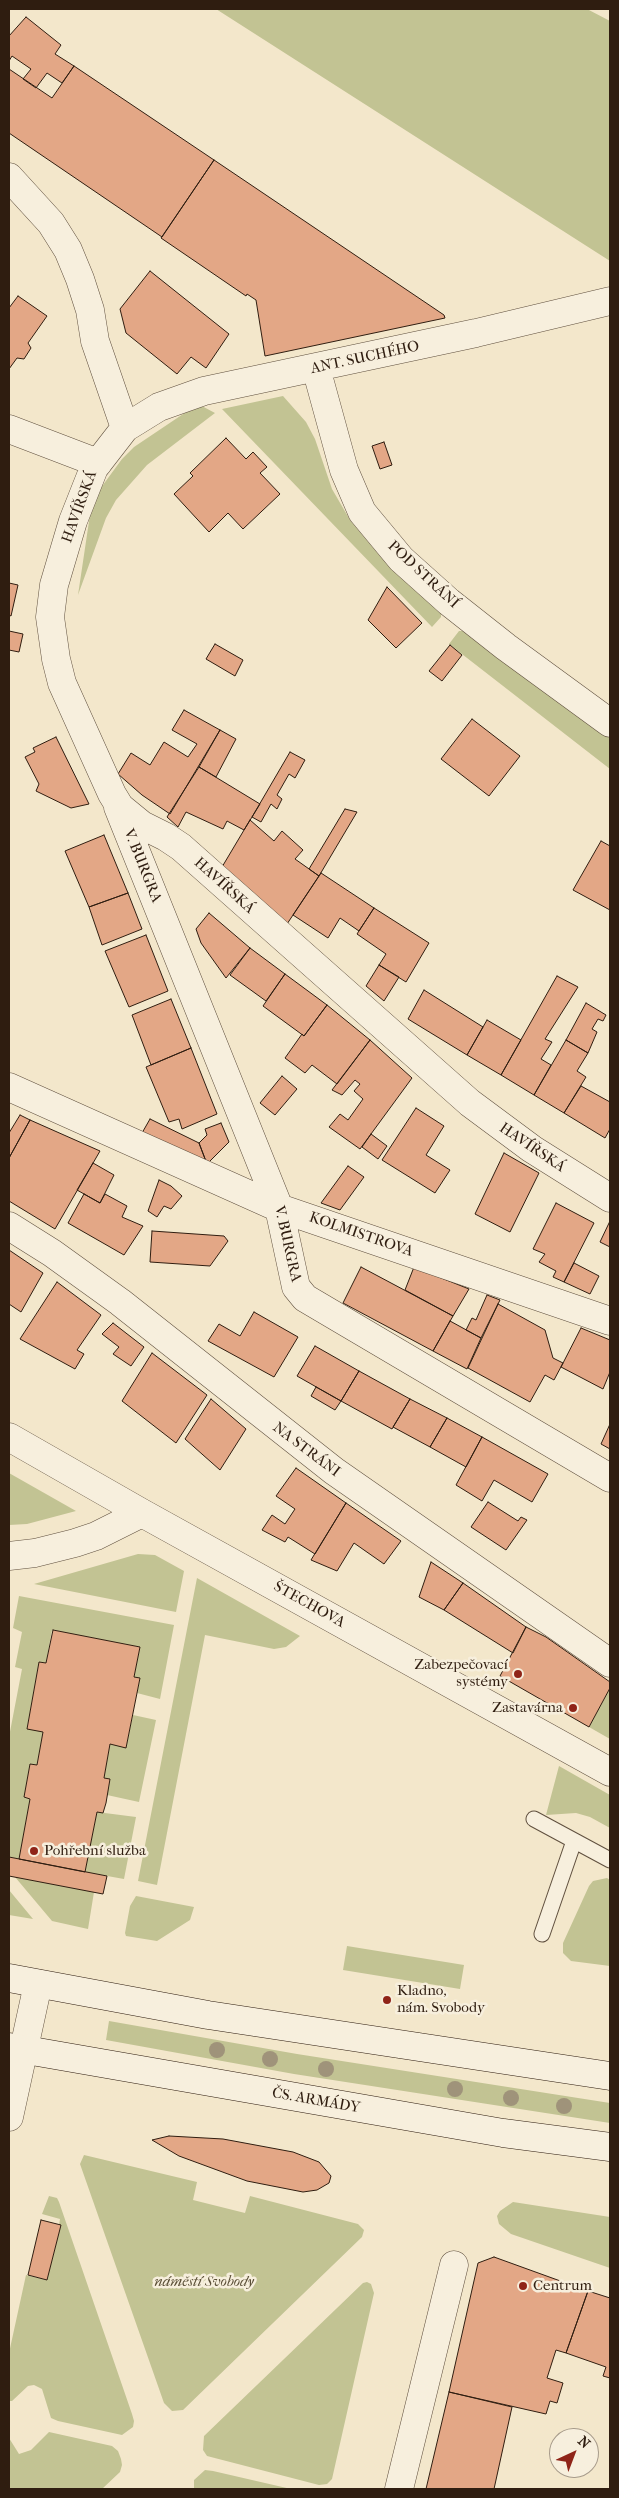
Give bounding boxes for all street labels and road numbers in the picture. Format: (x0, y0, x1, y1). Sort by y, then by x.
street label: ANT. SUCHÉHO (309, 338, 421, 378)
street label: HAVÍŘSKÁ (59, 468, 101, 546)
street label: POD STRÁNÍ (384, 537, 462, 613)
street label: V. BURGRA (119, 827, 165, 905)
street label: HAVÍŘSKÁ (190, 854, 258, 918)
street label: HAVÍŘSKÁ (496, 1119, 568, 1177)
street label: V. BURGRA (269, 1204, 305, 1284)
street label: KOLMISTROVA (307, 1209, 415, 1261)
street label: NA STRÁNI (269, 1419, 343, 1481)
street label: ŠTECHOVA (270, 1578, 348, 1632)
street label: ČS. ARMÁDY (270, 2084, 362, 2118)

